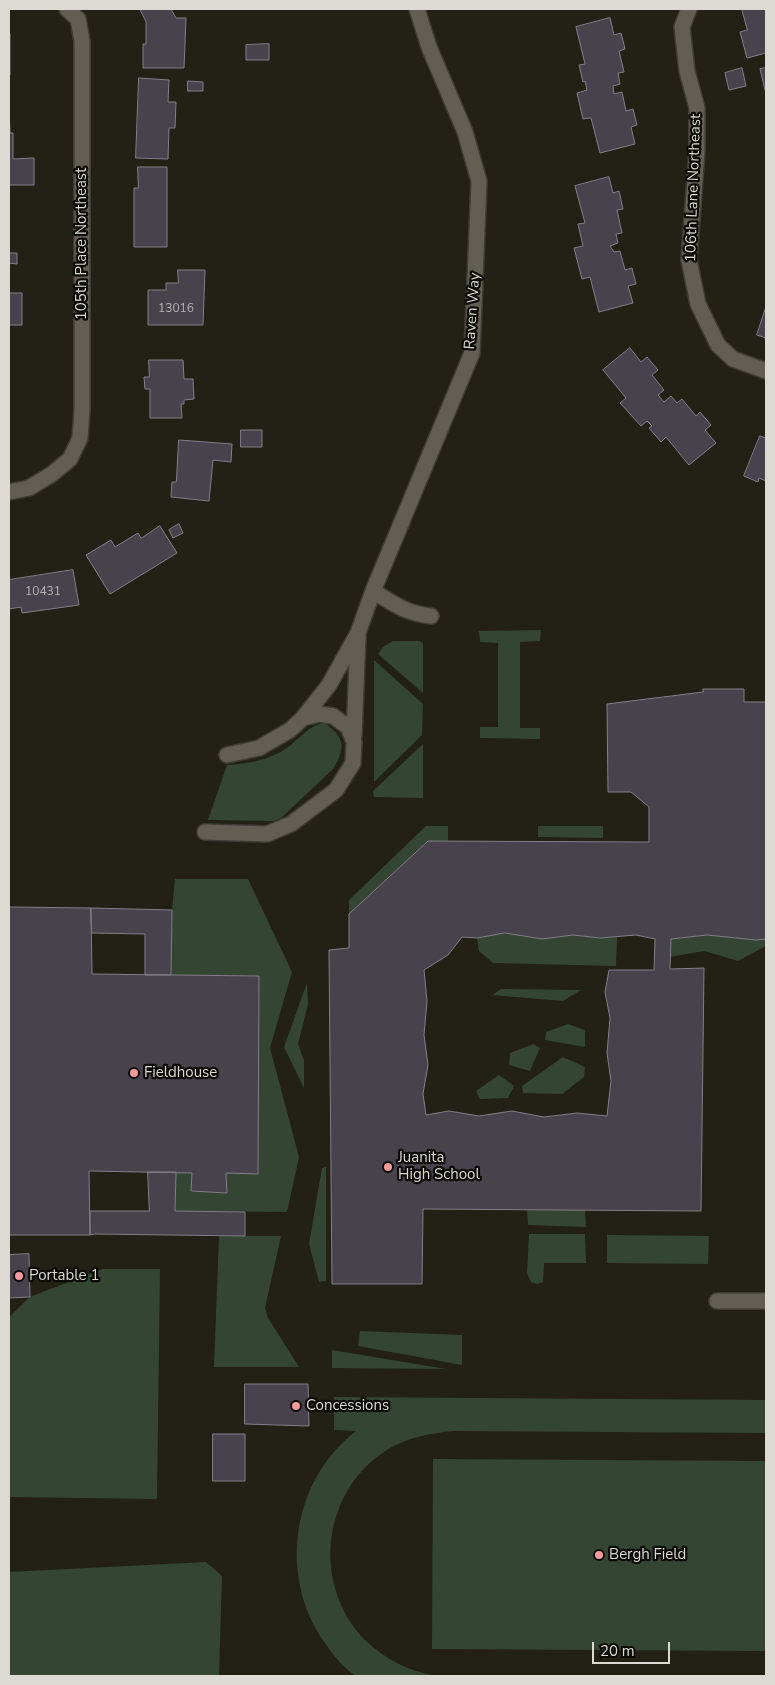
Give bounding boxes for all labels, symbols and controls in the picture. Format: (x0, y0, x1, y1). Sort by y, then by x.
street label: 106th Lane Northeast (682, 114, 706, 262)
street label: 105th Place Northeast (73, 168, 91, 320)
street label: Raven Way (461, 272, 485, 350)
house number: 13016 (158, 302, 194, 316)
house number: 10431 (25, 585, 61, 599)
place label: Fieldhouse (144, 1064, 217, 1082)
marker: Fieldhouse (128, 1067, 140, 1079)
place label: Juanita High School (398, 1149, 480, 1184)
marker: Juanita High School (382, 1161, 394, 1173)
place label: Portable 1 (29, 1267, 99, 1285)
marker: Portable 1 (13, 1270, 25, 1282)
place label: Concessions (306, 1397, 389, 1415)
marker: Concessions (290, 1400, 302, 1412)
place label: Bergh Field (609, 1546, 686, 1564)
marker: Bergh Field (593, 1549, 605, 1561)
scale bar (595, 1632, 672, 1664)
text: 20 m (600, 1641, 635, 1661)

